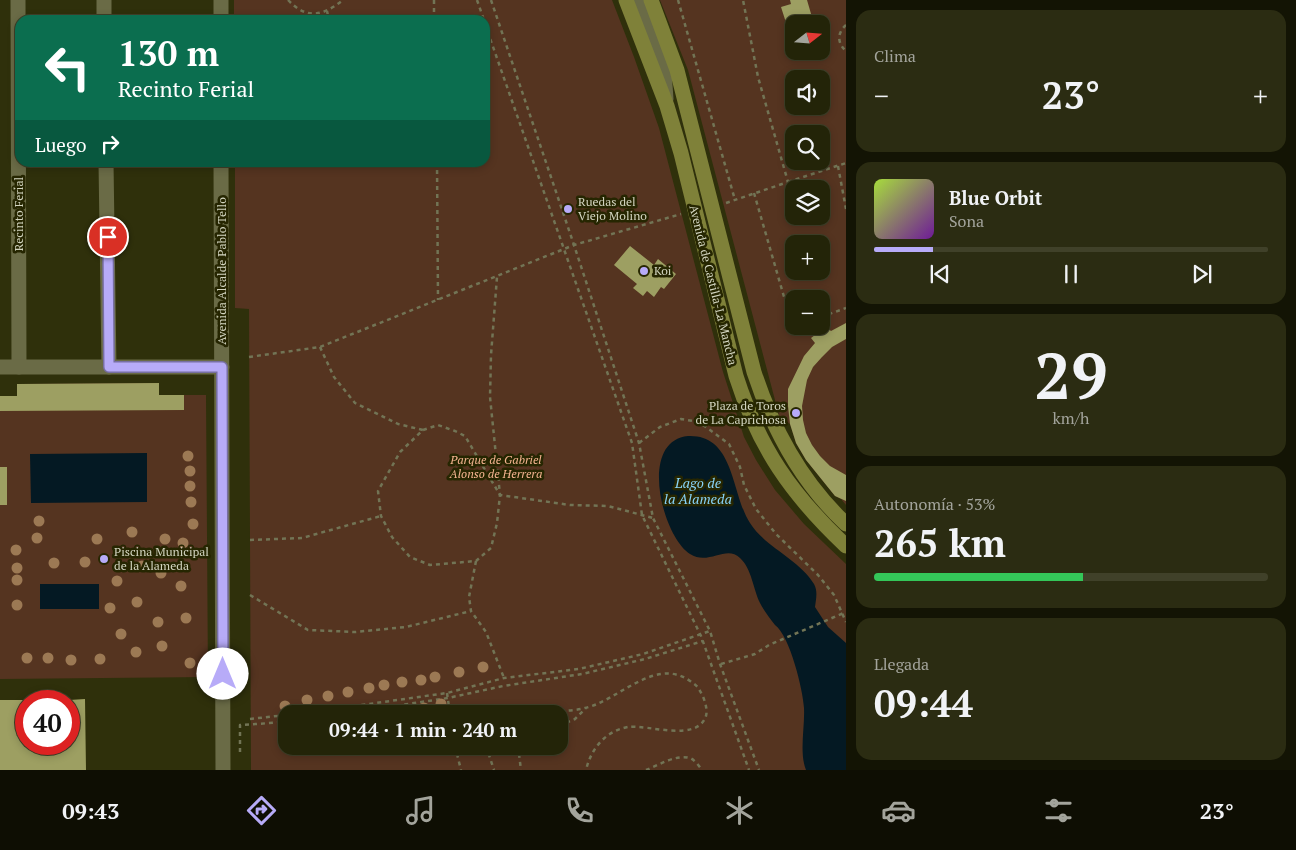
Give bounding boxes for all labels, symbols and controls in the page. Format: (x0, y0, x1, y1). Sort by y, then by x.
north arrow (785, 15, 830, 60)
map controls (785, 15, 830, 335)
text: 130 m (118, 30, 219, 76)
icon: left (35, 35, 100, 100)
text: Clima (874, 45, 916, 67)
button: sound (785, 70, 830, 115)
text: 23° (1042, 70, 1100, 120)
text: Recinto Ferial (118, 74, 254, 103)
text: − (874, 77, 889, 114)
text: + (1253, 77, 1268, 114)
button: search (785, 125, 830, 170)
icon: right (96, 130, 124, 158)
text: Luego (35, 132, 86, 157)
street label: Recinto Ferial (11, 176, 26, 251)
button: layers (785, 180, 830, 225)
text: Blue Orbit (949, 185, 1042, 210)
place label: Ruedas del Viejo Molino (578, 194, 647, 223)
street label: Avenida Alcalde Pablo Tello (214, 197, 229, 345)
marker: Ruedas del Viejo Molino (562, 203, 574, 215)
street label: Avenida de Castilla-La Mancha (686, 203, 741, 367)
text: Sona (949, 210, 984, 232)
pin (87, 216, 129, 258)
icon: arrive (94, 223, 122, 251)
button: + (785, 235, 830, 280)
icon: previous (926, 260, 954, 288)
icon: pause (1057, 260, 1085, 288)
icon: next (1188, 260, 1216, 288)
place label: Koi (654, 263, 672, 278)
marker: Koi (638, 265, 650, 277)
button: − (785, 290, 830, 335)
text: 29 (1034, 331, 1108, 418)
place label: Plaza de Toros de La Caprichosa (695, 398, 786, 427)
marker: Plaza de Toros de La Caprichosa (790, 407, 802, 419)
text: km/h (1053, 407, 1089, 429)
park label: Parque de Gabriel Alonso de Herrera (449, 452, 542, 481)
water label: Lago de la Alameda (664, 473, 732, 508)
text: Autonomía · 53% (874, 493, 996, 515)
text: 265 km (874, 518, 1006, 568)
place label: Piscina Municipal de la Alameda (114, 544, 209, 573)
marker: Piscina Municipal de la Alameda (98, 553, 110, 565)
position arrow (196, 647, 248, 699)
text: Llegada (874, 653, 929, 675)
text: 09:44 (874, 678, 973, 728)
speed limit sign: 40 (15, 690, 80, 755)
text: 09:44 · 1 min · 240 m (329, 717, 517, 742)
icon: directions (244, 793, 279, 828)
icon: music (403, 793, 438, 828)
icon: phone (562, 793, 597, 828)
icon: climate (722, 793, 757, 828)
icon: car (881, 793, 916, 828)
icon: filters (1041, 793, 1076, 828)
text: 09:43 (62, 796, 119, 825)
text: 23° (1200, 796, 1234, 825)

